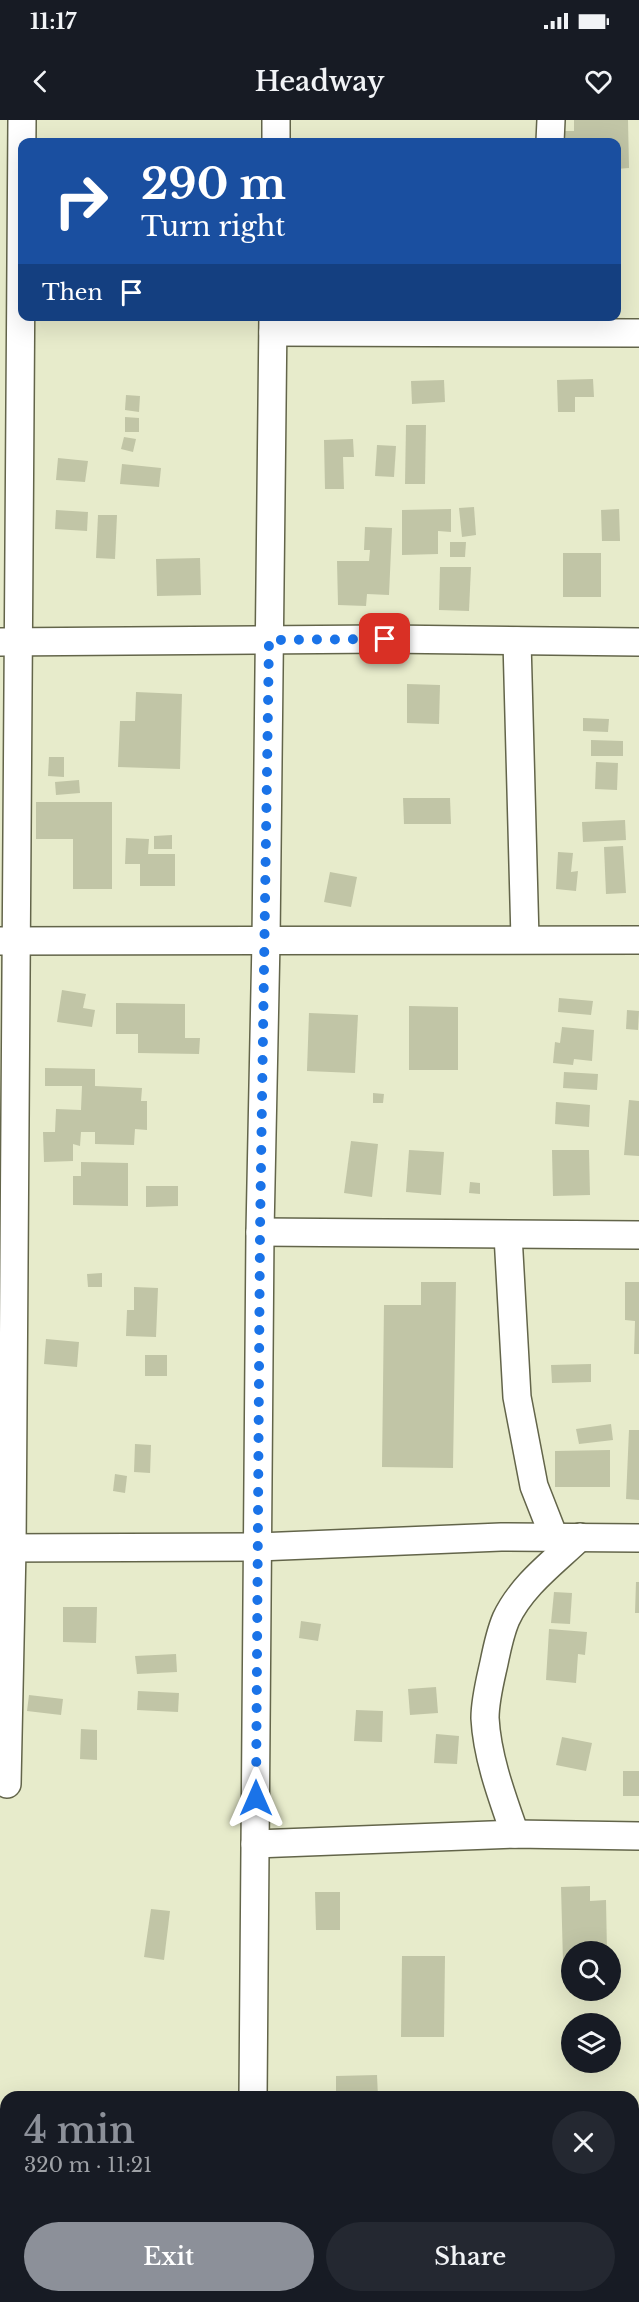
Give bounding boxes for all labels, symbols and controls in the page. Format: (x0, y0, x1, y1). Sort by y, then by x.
text: 11:17 (30, 8, 76, 35)
icon: back (24, 65, 57, 98)
text: Headway (255, 65, 384, 98)
icon: heart (582, 65, 615, 98)
text: 290 m (141, 158, 286, 210)
icon: right (42, 162, 120, 240)
text: Turn right (141, 210, 285, 243)
icon: arrive (115, 276, 148, 309)
text: Then (42, 279, 103, 306)
pin (359, 613, 410, 664)
icon: arrive (368, 622, 401, 655)
position arrow (224, 1766, 288, 1830)
map controls (561, 1941, 621, 2073)
button: search (561, 1941, 621, 2001)
button: layers (561, 2013, 621, 2073)
text: 4 min (24, 2108, 135, 2153)
button: close (552, 2111, 615, 2174)
text: 320 m · 11:21 (24, 2153, 152, 2177)
button: Exit (24, 2222, 314, 2291)
button: Share (326, 2222, 615, 2291)

